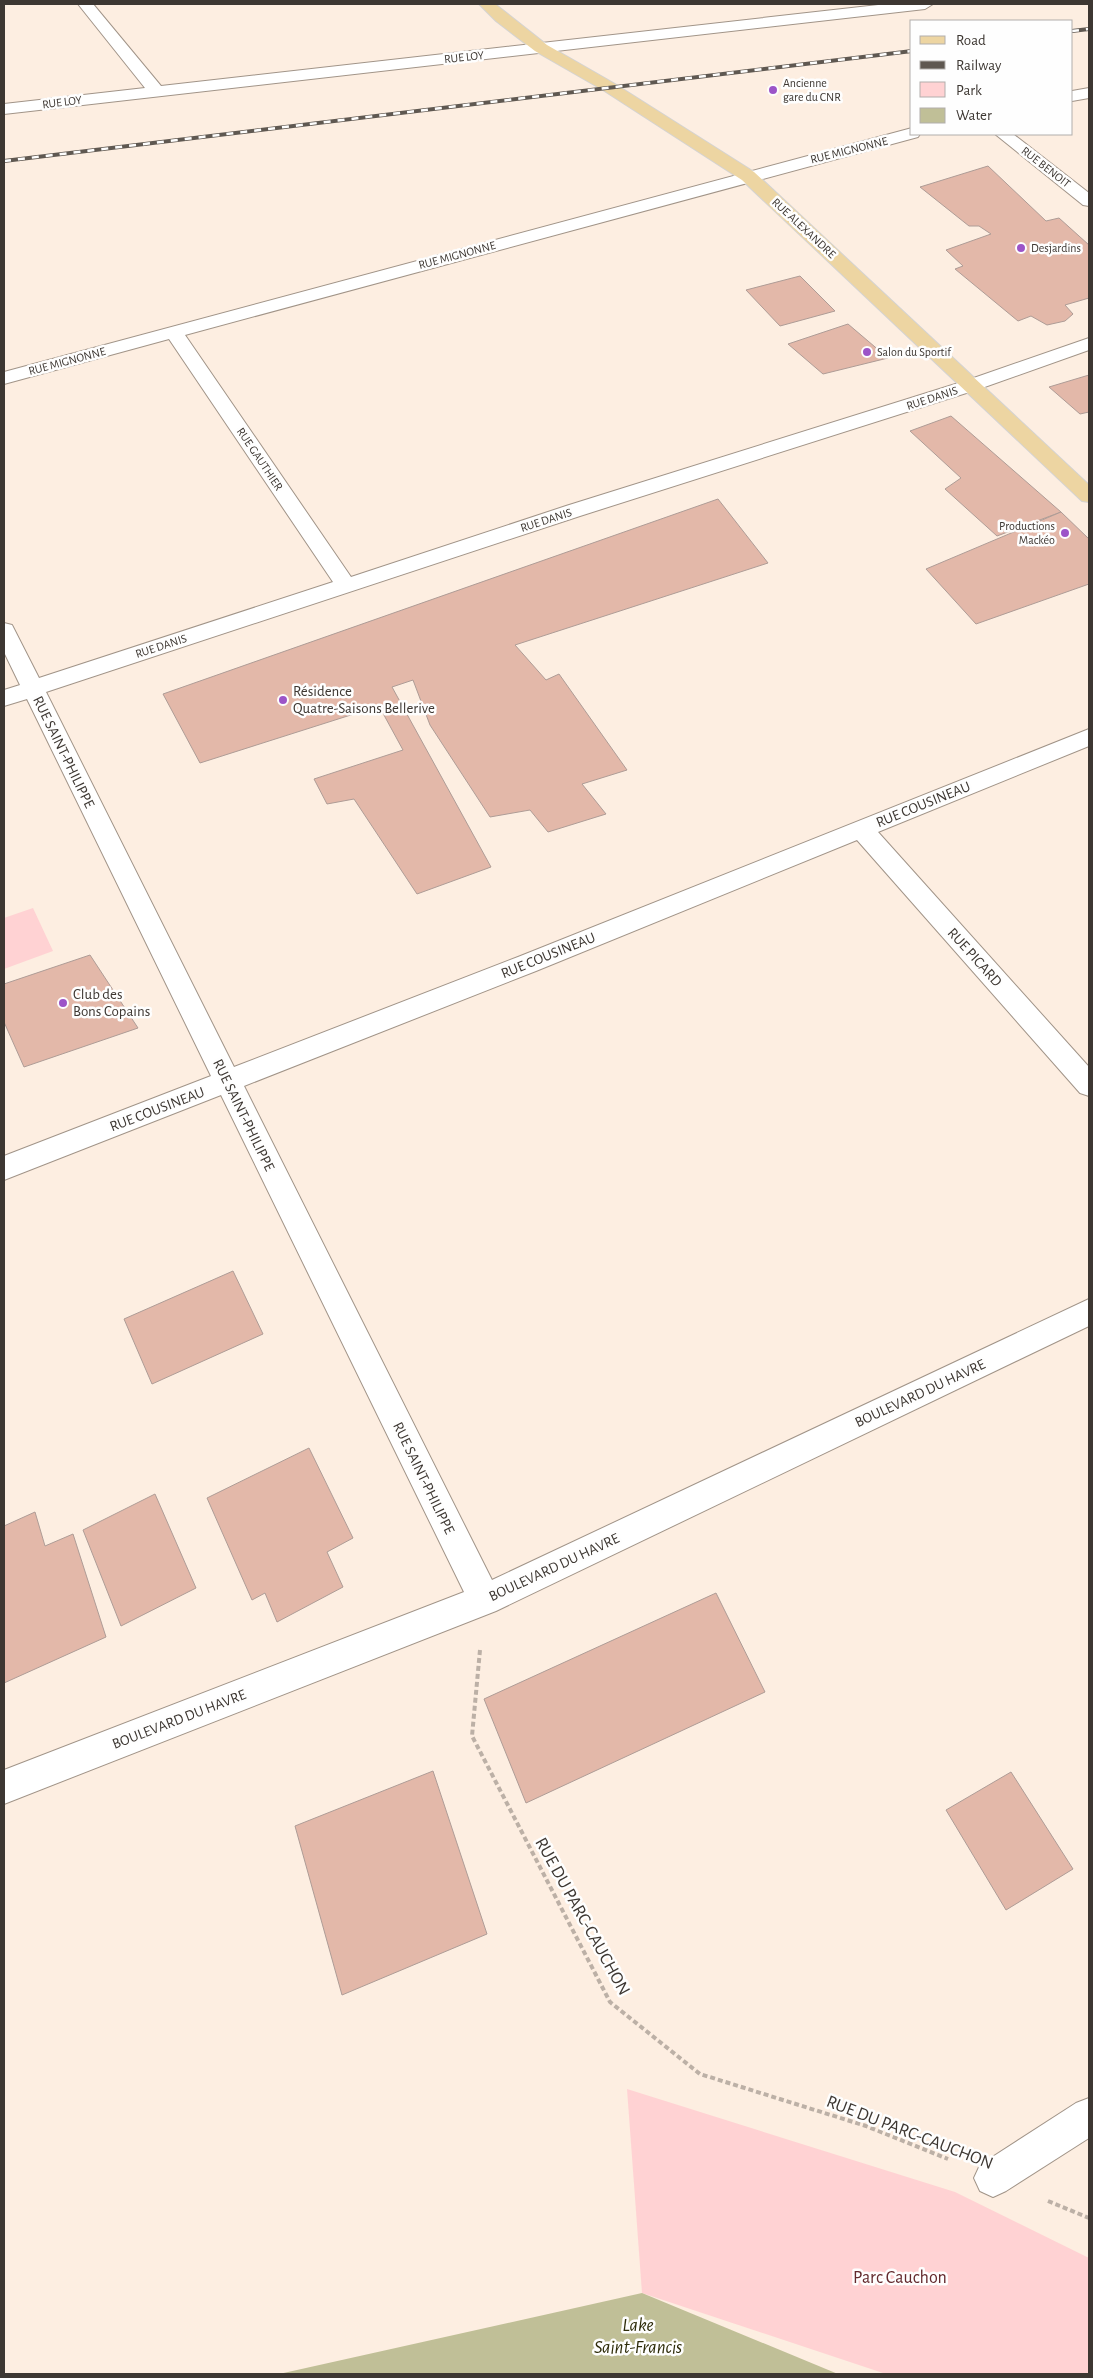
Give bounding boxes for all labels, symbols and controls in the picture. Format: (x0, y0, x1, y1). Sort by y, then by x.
legend (910, 20, 1073, 135)
text: Road (956, 33, 986, 48)
street label: RUE LOY (444, 49, 485, 65)
text: Railway (956, 58, 1002, 73)
place label: Ancienne gare du CNR (783, 77, 841, 103)
text: Park (956, 83, 982, 98)
marker: Ancienne gare du CNR (767, 84, 779, 96)
street label: RUE LOY (42, 94, 83, 110)
text: Water (956, 108, 992, 123)
street label: RUE MIGNONNE (809, 135, 889, 165)
street label: RUE BENOIT (1019, 144, 1073, 190)
street label: RUE ALEXANDRE (770, 196, 838, 260)
street label: RUE MIGNONNE (417, 239, 497, 271)
marker: Desjardins (1015, 242, 1027, 254)
place label: Desjardins (1031, 242, 1081, 255)
street label: RUE MIGNONNE (27, 345, 107, 377)
marker: Salon du Sportif (861, 346, 873, 358)
place label: Salon du Sportif (877, 346, 952, 358)
street label: RUE DANIS (905, 384, 960, 412)
street label: RUE GAUTHIER (235, 425, 286, 493)
street label: RUE DANIS (519, 506, 574, 534)
place label: Productions Mackéo (999, 520, 1055, 546)
marker: Productions Mackéo (1059, 527, 1071, 539)
street label: RUE DANIS (134, 632, 189, 660)
place label: Résidence Quatre-Saisons Bellerive (293, 684, 435, 716)
street label: RUE SAINT-PHILIPPE (30, 694, 97, 811)
marker: Résidence Quatre-Saisons Bellerive (277, 694, 289, 706)
street label: RUE COUSINEAU (874, 779, 972, 830)
street label: RUE PICARD (945, 925, 1005, 990)
street label: RUE COUSINEAU (499, 930, 597, 981)
place label: Club des Bons Copains (73, 987, 150, 1019)
marker: Club des Bons Copains (57, 997, 69, 1009)
street label: RUE SAINT-PHILIPPE (210, 1057, 277, 1174)
street label: RUE COUSINEAU (108, 1085, 207, 1134)
street label: BOULEVARD DU HAVRE (853, 1357, 988, 1430)
street label: RUE SAINT-PHILIPPE (390, 1420, 457, 1537)
street label: BOULEVARD DU HAVRE (487, 1531, 622, 1604)
street label: BOULEVARD DU HAVRE (110, 1687, 248, 1752)
street label: RUE DU PARC-CAUCHON (531, 1835, 633, 1998)
street label: RUE DU PARC-CAUCHON (824, 2093, 996, 2173)
park label: Parc Cauchon (853, 2269, 947, 2287)
water label: Lake Saint-Francis (594, 2316, 682, 2357)

